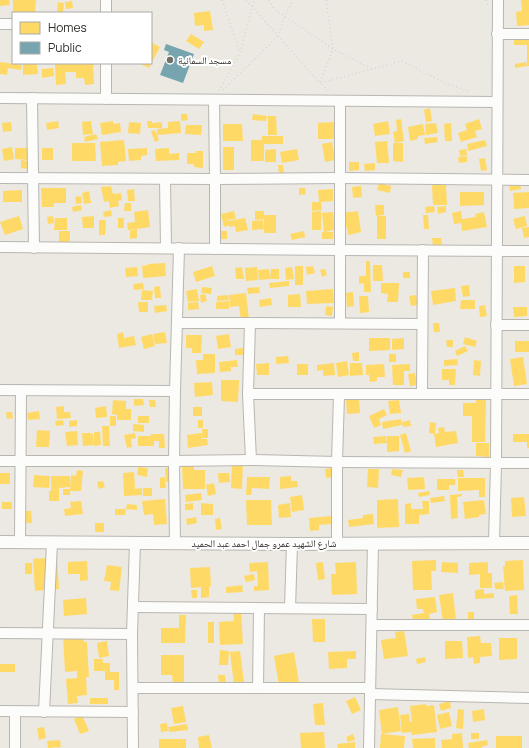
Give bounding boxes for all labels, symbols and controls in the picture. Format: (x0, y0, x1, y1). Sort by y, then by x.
legend (12, 12, 152, 64)
text: Homes (48, 19, 87, 36)
text: Public (48, 39, 82, 56)
place label: مسجد السمانية (178, 53, 232, 67)
marker: مسجد السمانية (165, 55, 175, 65)
street label: شارع الشهيد عمرو جمال احمد عبد الحميد (191, 536, 337, 550)

